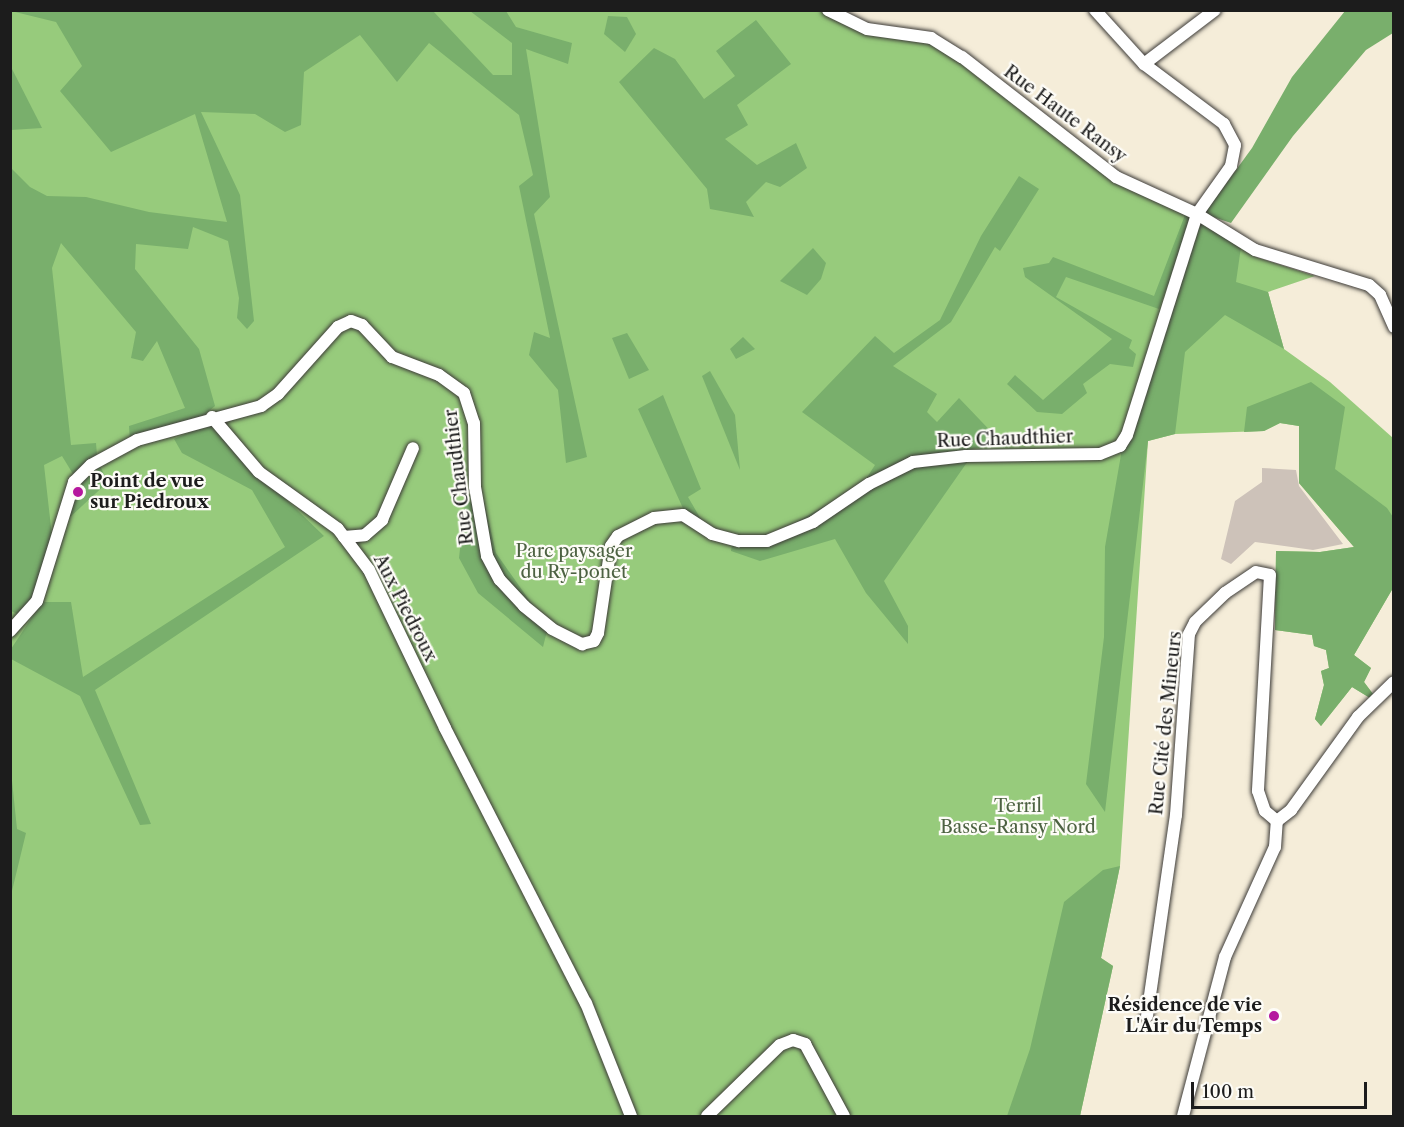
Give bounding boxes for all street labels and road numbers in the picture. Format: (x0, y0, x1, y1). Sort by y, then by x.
street label: Rue Haute Ransy (999, 61, 1131, 167)
street label: Rue Chaudthier (440, 408, 478, 546)
street label: Rue Chaudthier (936, 426, 1074, 452)
street label: Aux Piedroux (369, 551, 441, 665)
street label: Rue Cité des Mineurs (1146, 630, 1186, 816)

